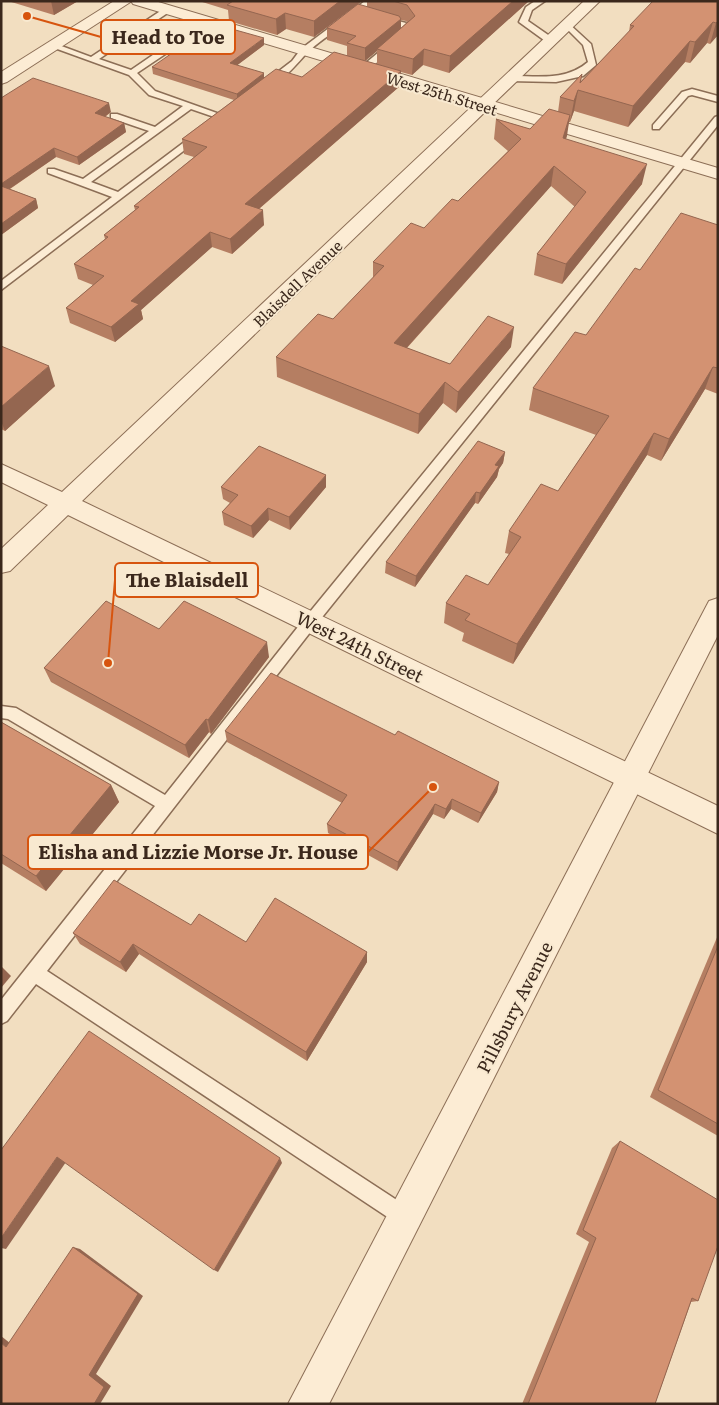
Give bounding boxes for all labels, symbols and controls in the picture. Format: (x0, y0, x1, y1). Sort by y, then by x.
callout: Head to Toe (101, 20, 235, 54)
text: Head to Toe (111, 22, 225, 50)
street label: West 25th Street (383, 65, 501, 121)
street label: Blaisdell Avenue (247, 234, 347, 332)
callout: The Blaisdell (115, 563, 258, 597)
text: The Blaisdell (126, 565, 249, 593)
street label: West 24th Street (291, 603, 429, 689)
callout: Elisha and Lizzie Morse Jr. House (28, 835, 368, 869)
text: Elisha and Lizzie Morse Jr. House (38, 837, 358, 865)
street label: Pillsbury Avenue (469, 936, 559, 1078)

